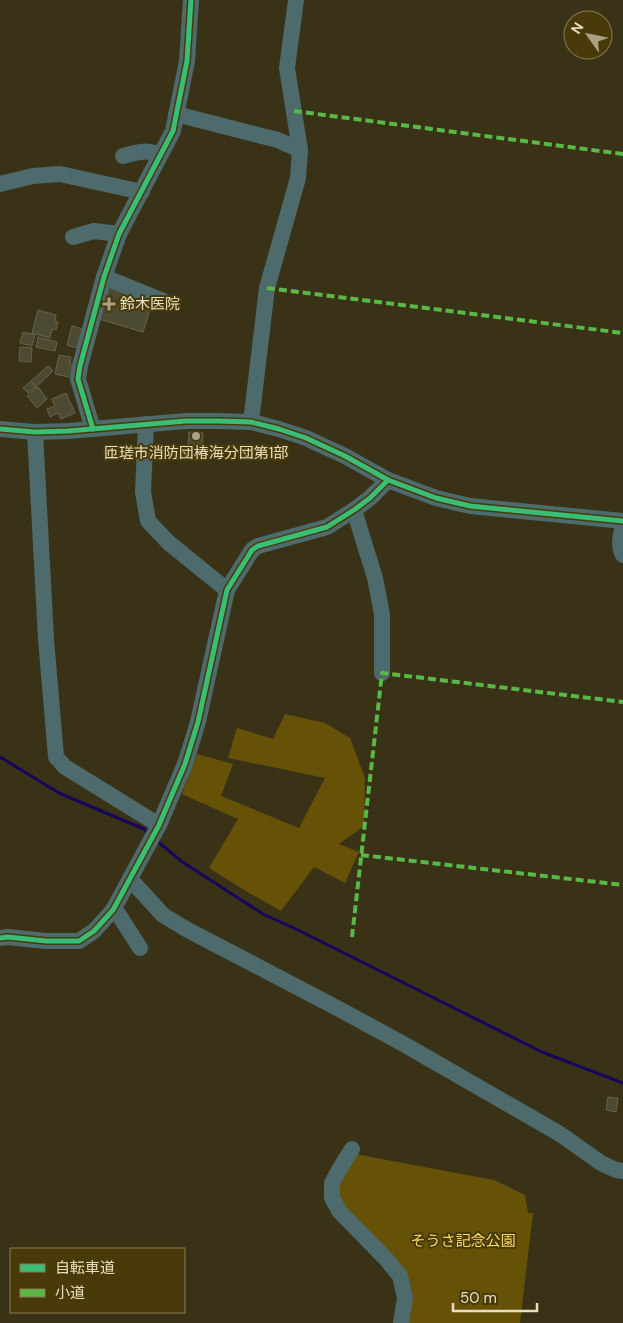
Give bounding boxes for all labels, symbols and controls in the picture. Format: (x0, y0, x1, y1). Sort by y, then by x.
north arrow (563, 10, 613, 60)
text: N (567, 19, 587, 37)
place label: 鈴木医院 (120, 294, 180, 314)
marker: 鈴木医院 (102, 297, 116, 311)
marker: 匝瑳市消防団椿海分団第1部 (190, 430, 202, 442)
place label: 匝瑳市消防団椿海分団第1部 (104, 443, 288, 463)
park label: そうさ記念公園 (410, 1231, 516, 1251)
legend (10, 1248, 185, 1313)
text: 自転車道 (55, 1258, 115, 1278)
scale bar (453, 1280, 537, 1312)
text: 小道 (55, 1283, 85, 1303)
text: 50 m (460, 1288, 497, 1308)

